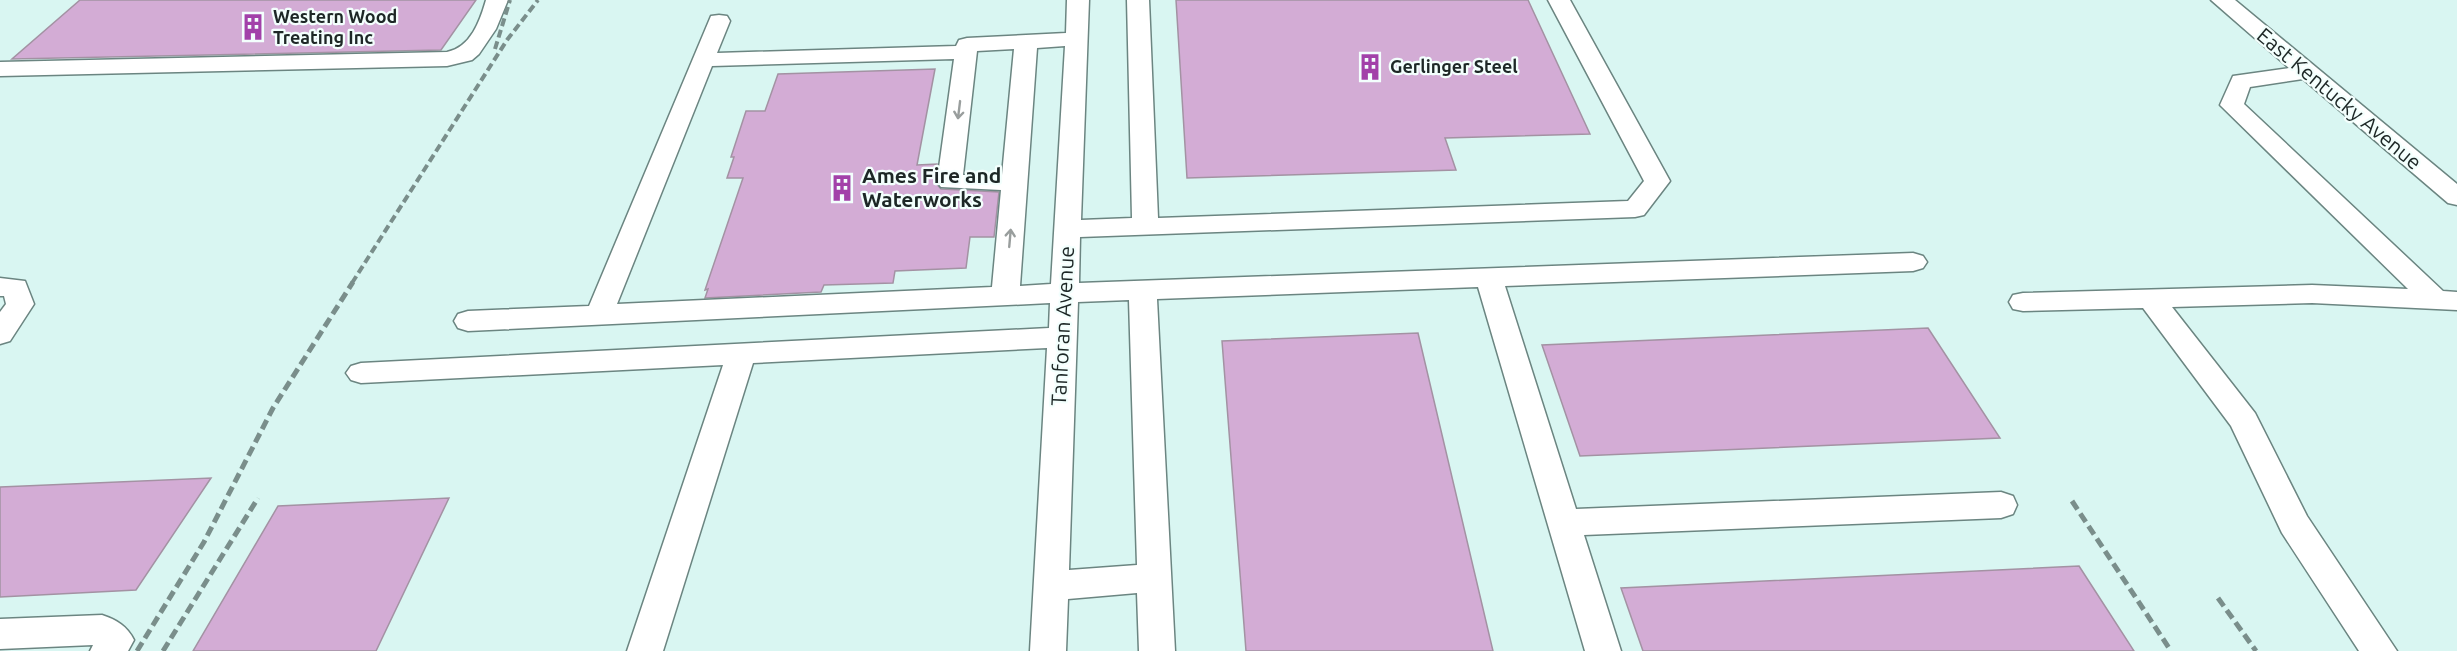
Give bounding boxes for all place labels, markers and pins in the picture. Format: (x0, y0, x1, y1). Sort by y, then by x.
place label: Western Wood Treating Inc (273, 6, 397, 47)
building icon: Western Wood Treating Inc (238, 12, 268, 42)
building icon: Gerlinger Steel (1355, 52, 1385, 82)
place label: Gerlinger Steel (1390, 56, 1518, 76)
place label: Ames Fire and Waterworks (862, 163, 1001, 211)
building icon: Ames Fire and Waterworks (827, 173, 857, 203)

